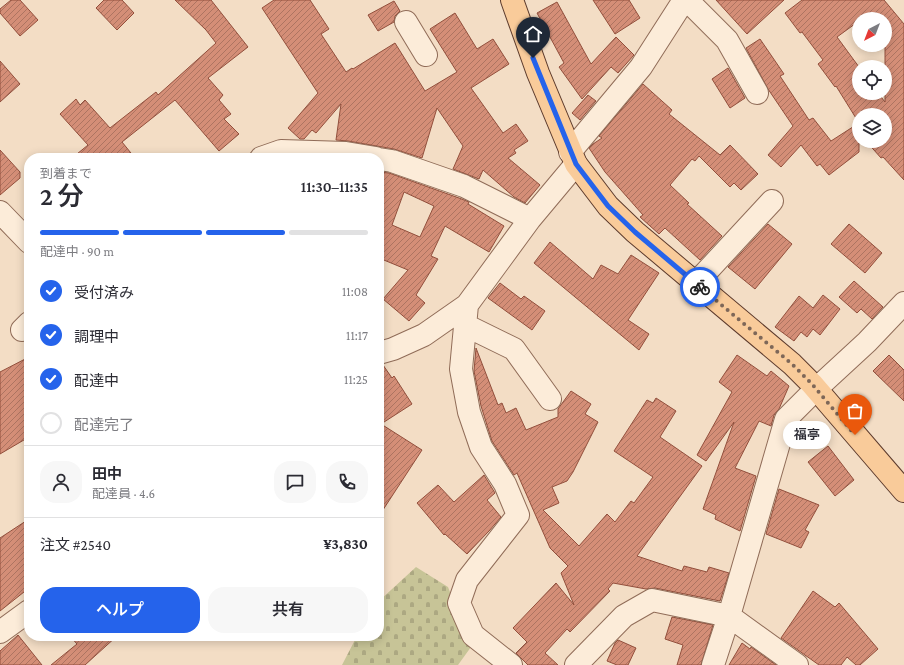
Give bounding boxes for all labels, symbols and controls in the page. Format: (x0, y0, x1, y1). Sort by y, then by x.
north arrow (852, 12, 892, 52)
map controls (852, 12, 892, 148)
pin (516, 17, 550, 58)
icon: home (522, 23, 544, 45)
button: locate (852, 60, 892, 100)
button: layers (852, 108, 892, 148)
text: 到着まで (40, 166, 92, 181)
text: 11:30–11:35 (301, 179, 368, 195)
text: 2 分 (40, 182, 84, 211)
text: 配達中 · 90 m (40, 244, 114, 259)
courier (680, 267, 720, 307)
icon: bike (689, 276, 711, 298)
icon: check (40, 280, 62, 302)
text: 11:08 (342, 284, 368, 299)
text: 受付済み (74, 285, 134, 301)
icon: check (40, 324, 62, 346)
text: 11:17 (346, 328, 368, 343)
text: 調理中 (74, 329, 119, 345)
icon: check (40, 368, 62, 390)
text: 11:25 (344, 372, 368, 387)
text: 配達中 (74, 373, 119, 389)
pin (838, 394, 872, 435)
icon: bag (844, 400, 866, 422)
text: 配達完了 (74, 417, 134, 433)
callout: 福亭 (783, 421, 831, 449)
text: 福亭 (794, 427, 820, 442)
button: person (40, 461, 82, 503)
button: chat (274, 461, 316, 503)
button: phone (326, 461, 368, 503)
text: 田中 (92, 466, 122, 482)
text: 配達員 · 4.6 (92, 486, 155, 501)
text: ¥3,830 (323, 536, 368, 552)
text: 注文 #2540 (40, 537, 111, 553)
button: ヘルプ (40, 587, 200, 633)
button: 共有 (208, 587, 368, 633)

